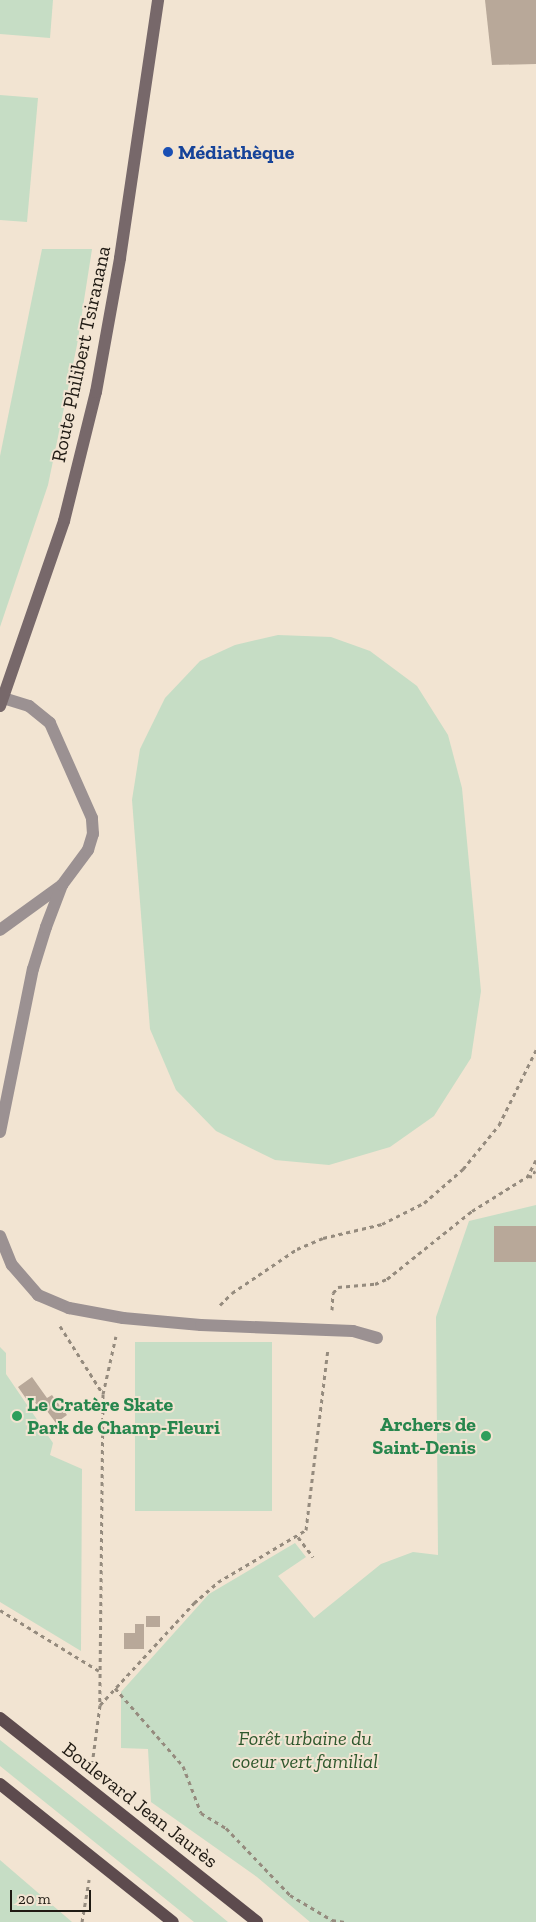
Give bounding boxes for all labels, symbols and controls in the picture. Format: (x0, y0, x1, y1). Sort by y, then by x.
place label: Médiathèque (178, 140, 294, 164)
marker: Médiathèque (162, 146, 174, 158)
street label: Route Philibert Tsiranana (46, 244, 116, 464)
place label: Le Cratère Skate Park de Champ-Fleuri (27, 1392, 220, 1439)
marker: Le Cratère Skate Park de Champ-Fleuri (11, 1410, 23, 1422)
place label: Archers de Saint-Denis (372, 1412, 476, 1459)
marker: Archers de Saint-Denis (480, 1430, 492, 1442)
park label: Forêt urbaine du coeur vert familial (232, 1726, 378, 1773)
street label: Boulevard Jean Jaurès (57, 1737, 223, 1873)
scale bar (12, 1880, 94, 1912)
text: 20 m (18, 1890, 51, 1908)

